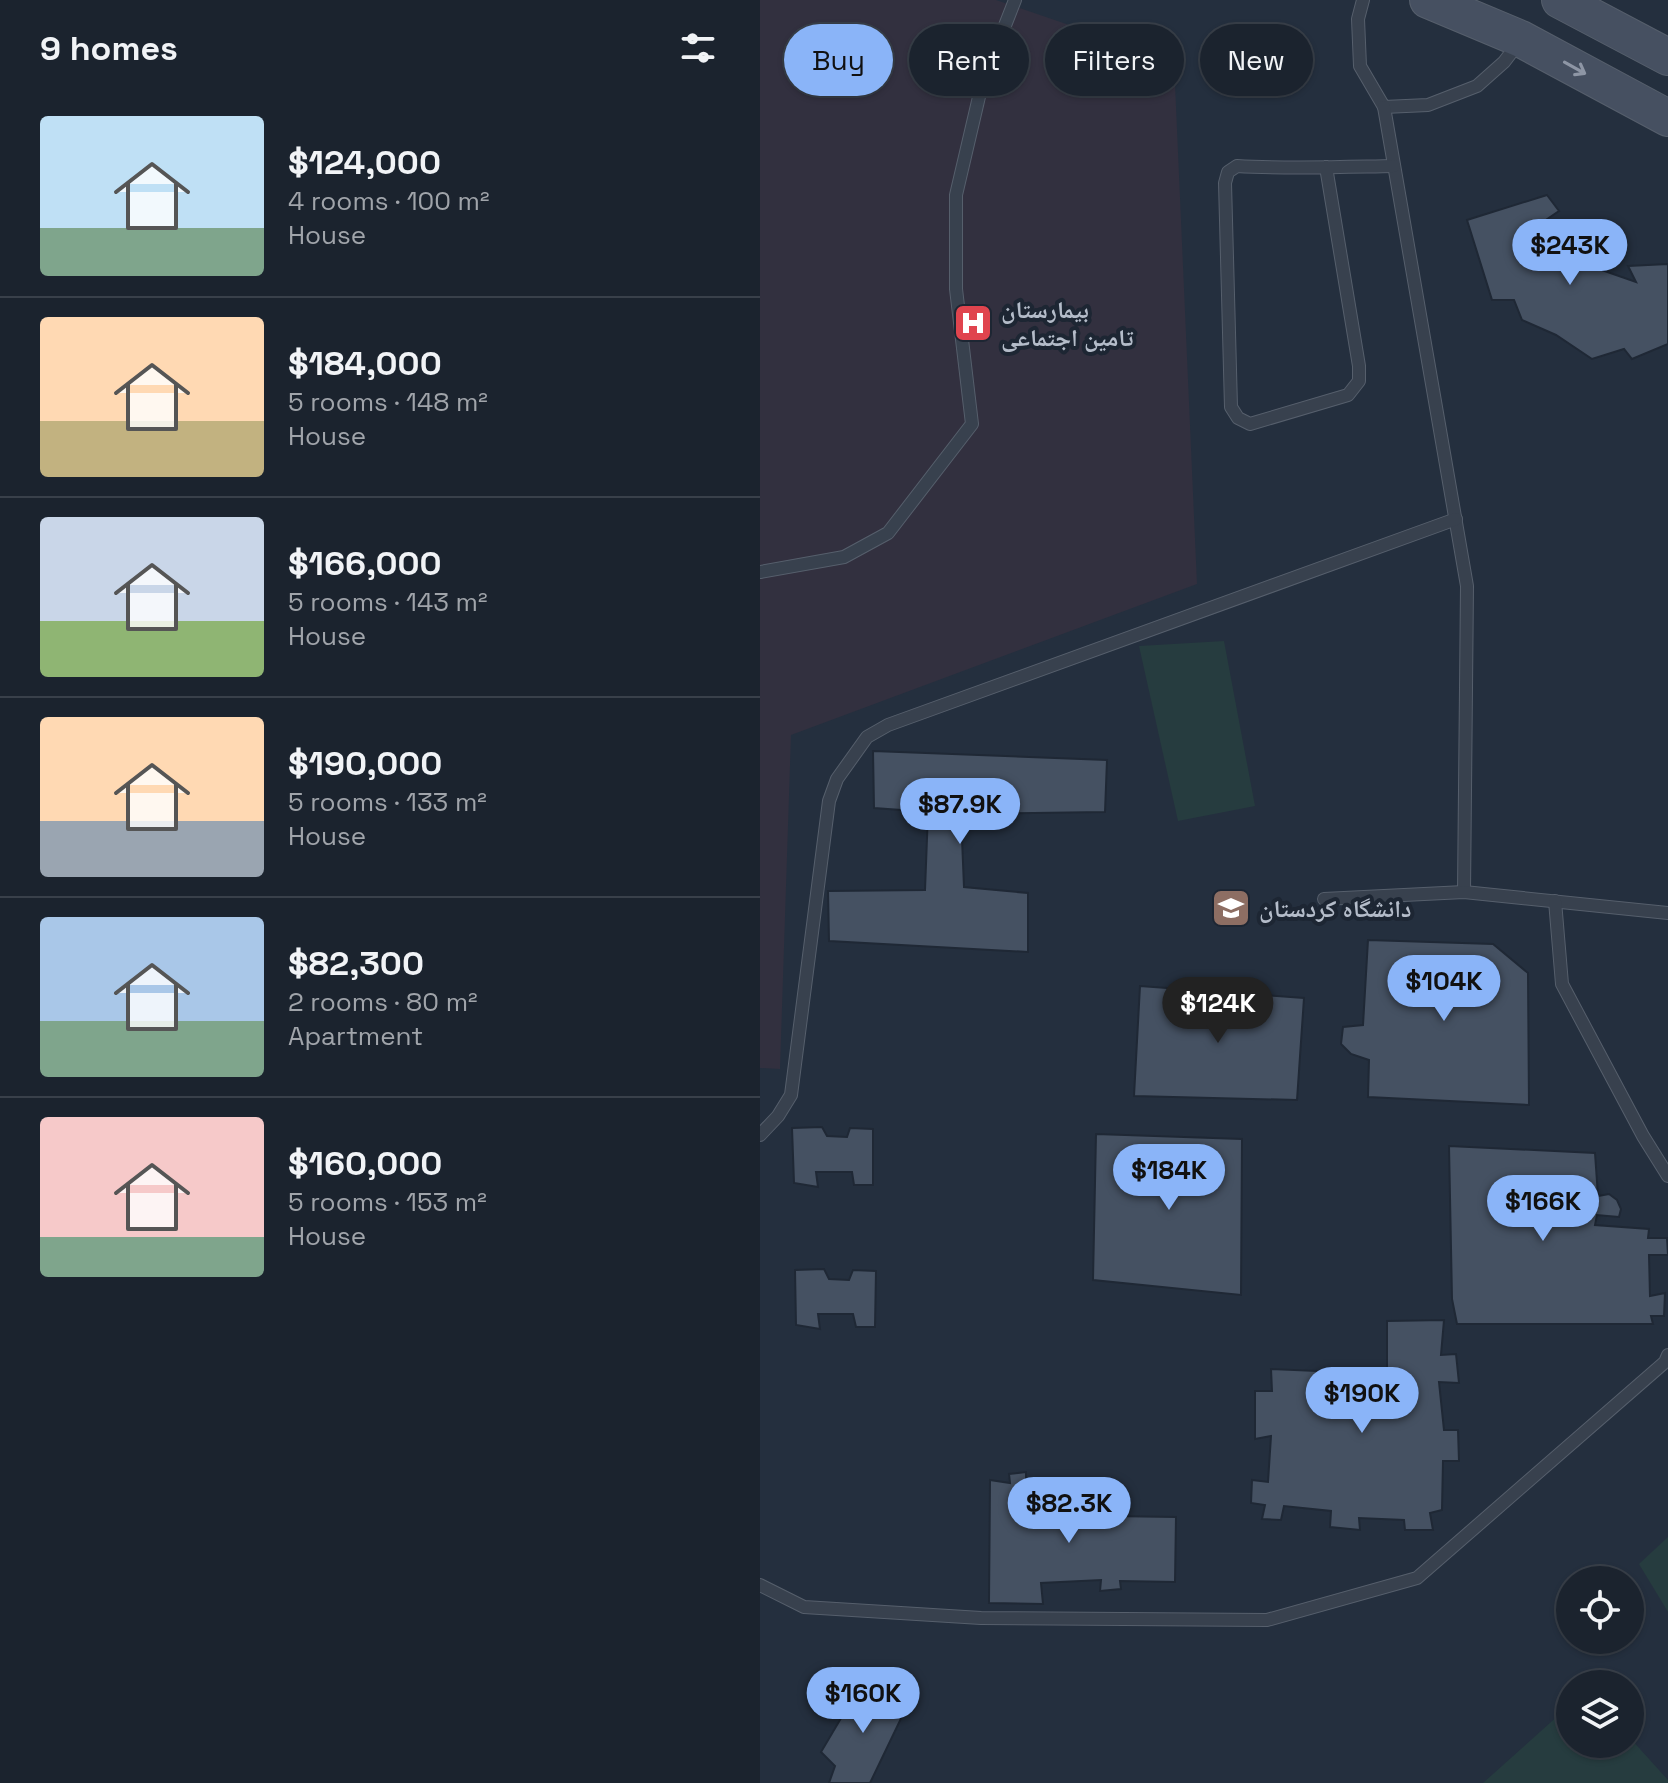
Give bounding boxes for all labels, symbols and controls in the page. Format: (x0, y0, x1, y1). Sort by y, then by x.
chip: Buy (784, 24, 893, 96)
chip: Rent (909, 24, 1029, 96)
chip: Filters (1045, 24, 1184, 96)
chip: New (1200, 24, 1313, 96)
icon: filters (676, 26, 720, 70)
text: 9 homes (40, 27, 178, 70)
one-way arrow (1563, 60, 1586, 76)
text: $124,000 (288, 141, 441, 184)
icon: home (104, 148, 200, 244)
text: 4 rooms · 100 m² (288, 184, 489, 218)
text: House (288, 218, 366, 252)
pin: $243K (1514, 219, 1626, 287)
text: $243K (1530, 228, 1610, 262)
place label: بیمارستان تامین اجتماعی (1001, 294, 1134, 353)
hospital icon: بیمارستان تامین اجتماعی (952, 302, 994, 344)
text: $184,000 (288, 342, 442, 385)
icon: home (104, 349, 200, 445)
text: 5 rooms · 148 m² (288, 385, 488, 419)
text: House (288, 419, 366, 453)
text: $166,000 (288, 542, 442, 585)
icon: home (104, 549, 200, 645)
text: 5 rooms · 143 m² (288, 585, 487, 619)
text: House (288, 619, 366, 653)
text: $190,000 (288, 742, 442, 785)
icon: home (104, 749, 200, 845)
pin: $87.9K (895, 778, 1025, 846)
text: 5 rooms · 133 m² (288, 785, 487, 819)
text: $87.9K (918, 787, 1002, 821)
text: House (288, 819, 366, 853)
school or university icon: دانشگاه کردستان (1210, 887, 1252, 929)
place label: دانشگاه کردستان (1259, 893, 1411, 924)
text: $82,300 (288, 942, 424, 985)
icon: home (104, 949, 200, 1045)
pin: $104K (1388, 955, 1500, 1023)
text: $104K (1405, 964, 1483, 998)
pin: $124K (1162, 977, 1274, 1045)
text: 2 rooms · 80 m² (288, 985, 478, 1019)
text: $124K (1180, 986, 1256, 1020)
text: Apartment (288, 1019, 423, 1053)
text: $160,000 (288, 1142, 442, 1185)
pin: $184K (1113, 1144, 1225, 1212)
icon: home (104, 1149, 200, 1245)
text: $184K (1131, 1153, 1207, 1187)
pin: $166K (1487, 1175, 1599, 1243)
text: $166K (1505, 1184, 1581, 1218)
text: 5 rooms · 153 m² (288, 1185, 487, 1219)
text: House (288, 1219, 366, 1253)
pin: $190K (1306, 1367, 1418, 1435)
text: $190K (1324, 1376, 1400, 1410)
pin: $82.3K (1004, 1477, 1134, 1545)
text: $82.3K (1026, 1486, 1112, 1520)
map controls (1556, 1566, 1644, 1758)
button: locate (1556, 1566, 1644, 1654)
pin: $160K (807, 1667, 919, 1735)
button: layers (1556, 1670, 1644, 1758)
text: $160K (825, 1676, 901, 1710)

